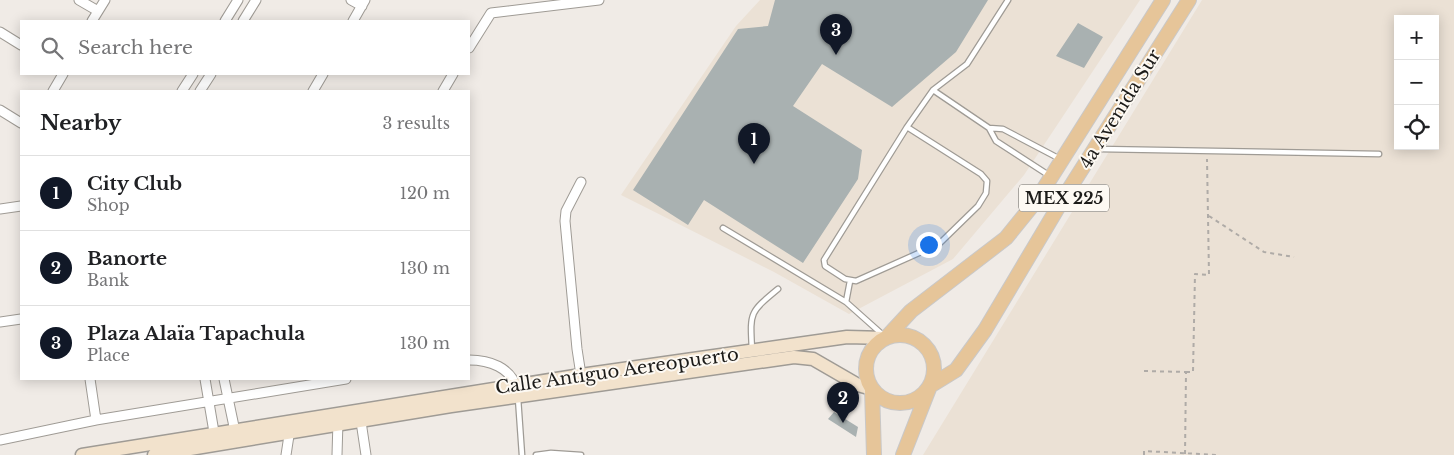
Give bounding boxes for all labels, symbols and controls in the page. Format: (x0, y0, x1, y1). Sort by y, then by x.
pin: 3 (820, 14, 852, 55)
map controls (1394, 15, 1439, 150)
button: + (1394, 15, 1439, 60)
search box (20, 20, 470, 75)
icon: search (38, 34, 66, 62)
text: Search here (78, 36, 193, 59)
street label: 4a Avenida Sur (1075, 45, 1166, 173)
button: − (1394, 60, 1439, 105)
button: locate (1394, 105, 1439, 150)
text: Nearby (40, 110, 121, 136)
text: 3 results (382, 113, 450, 133)
pin: 1 (738, 123, 770, 164)
text: City Club (87, 172, 182, 195)
text: 1 (53, 183, 59, 203)
text: 120 m (400, 183, 450, 203)
road number: MEX 225 (1019, 184, 1109, 212)
text: Shop (87, 195, 130, 215)
your location (916, 232, 942, 258)
text: Banorte (87, 247, 167, 270)
text: 2 (51, 258, 61, 278)
text: 130 m (400, 258, 450, 278)
text: Bank (87, 270, 129, 290)
text: Plaza Alaïa Tapachula (87, 322, 305, 345)
text: 3 (51, 333, 61, 353)
text: 130 m (400, 333, 450, 353)
street label: Calle Antiguo Aereopuerto (494, 343, 740, 399)
text: Place (87, 345, 130, 365)
pin: 2 (827, 382, 859, 423)

